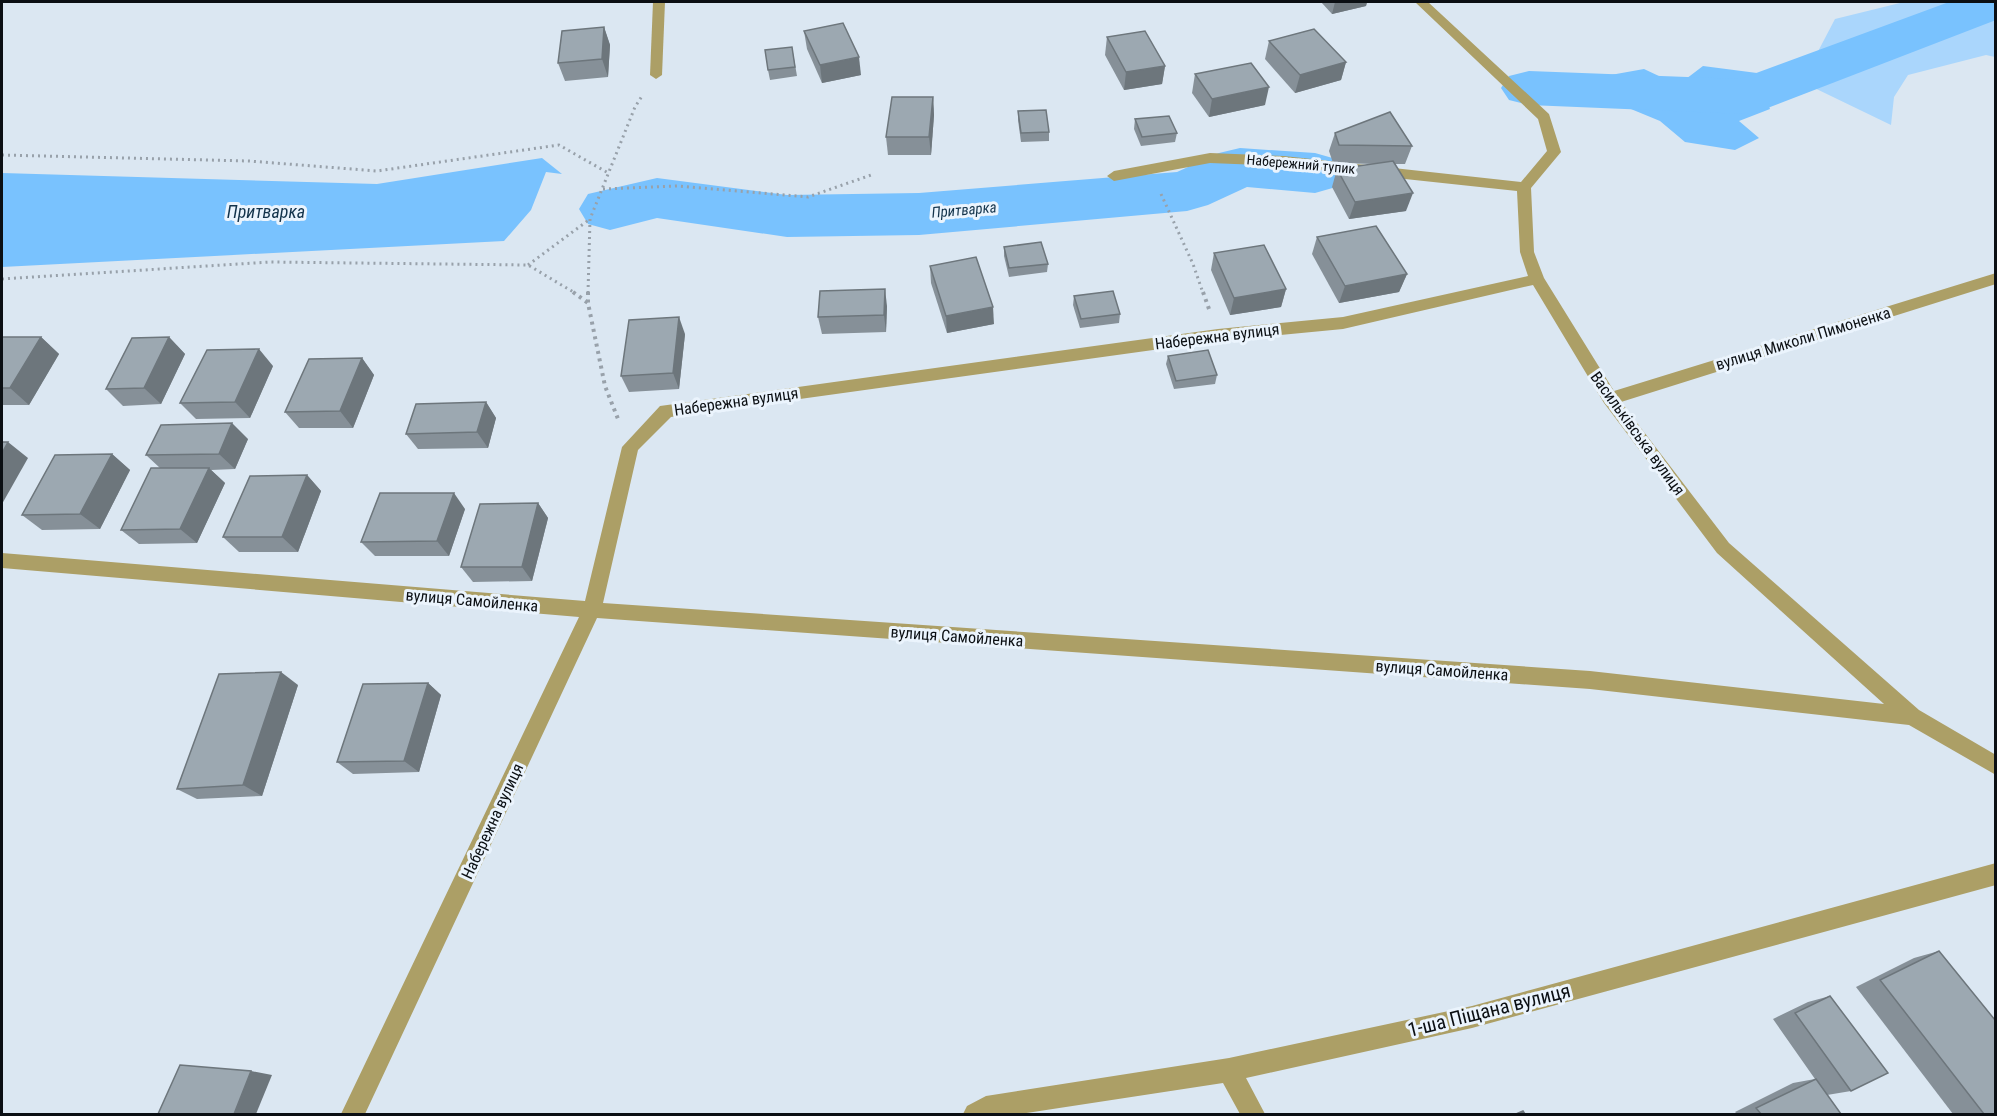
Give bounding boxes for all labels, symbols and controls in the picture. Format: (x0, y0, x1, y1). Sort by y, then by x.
street label: Набережний тупик (1246, 151, 1356, 177)
water label: Притварка (931, 198, 997, 222)
water label: Притварка (227, 201, 305, 222)
street label: вулиця Миколи Пимоненка (1713, 303, 1893, 374)
street label: Набережна вулиця (1154, 319, 1280, 354)
street label: Васильківська вулиця (1586, 368, 1689, 499)
street label: Набережна вулиця (673, 383, 799, 420)
street label: вулиця Самойленка (405, 585, 539, 616)
street label: вулиця Самойленка (890, 622, 1024, 651)
street label: вулиця Самойленка (1375, 656, 1509, 685)
street label: Набережна вулиця (457, 760, 528, 882)
street label: 1-ша Піщана вулиця (1405, 978, 1573, 1042)

